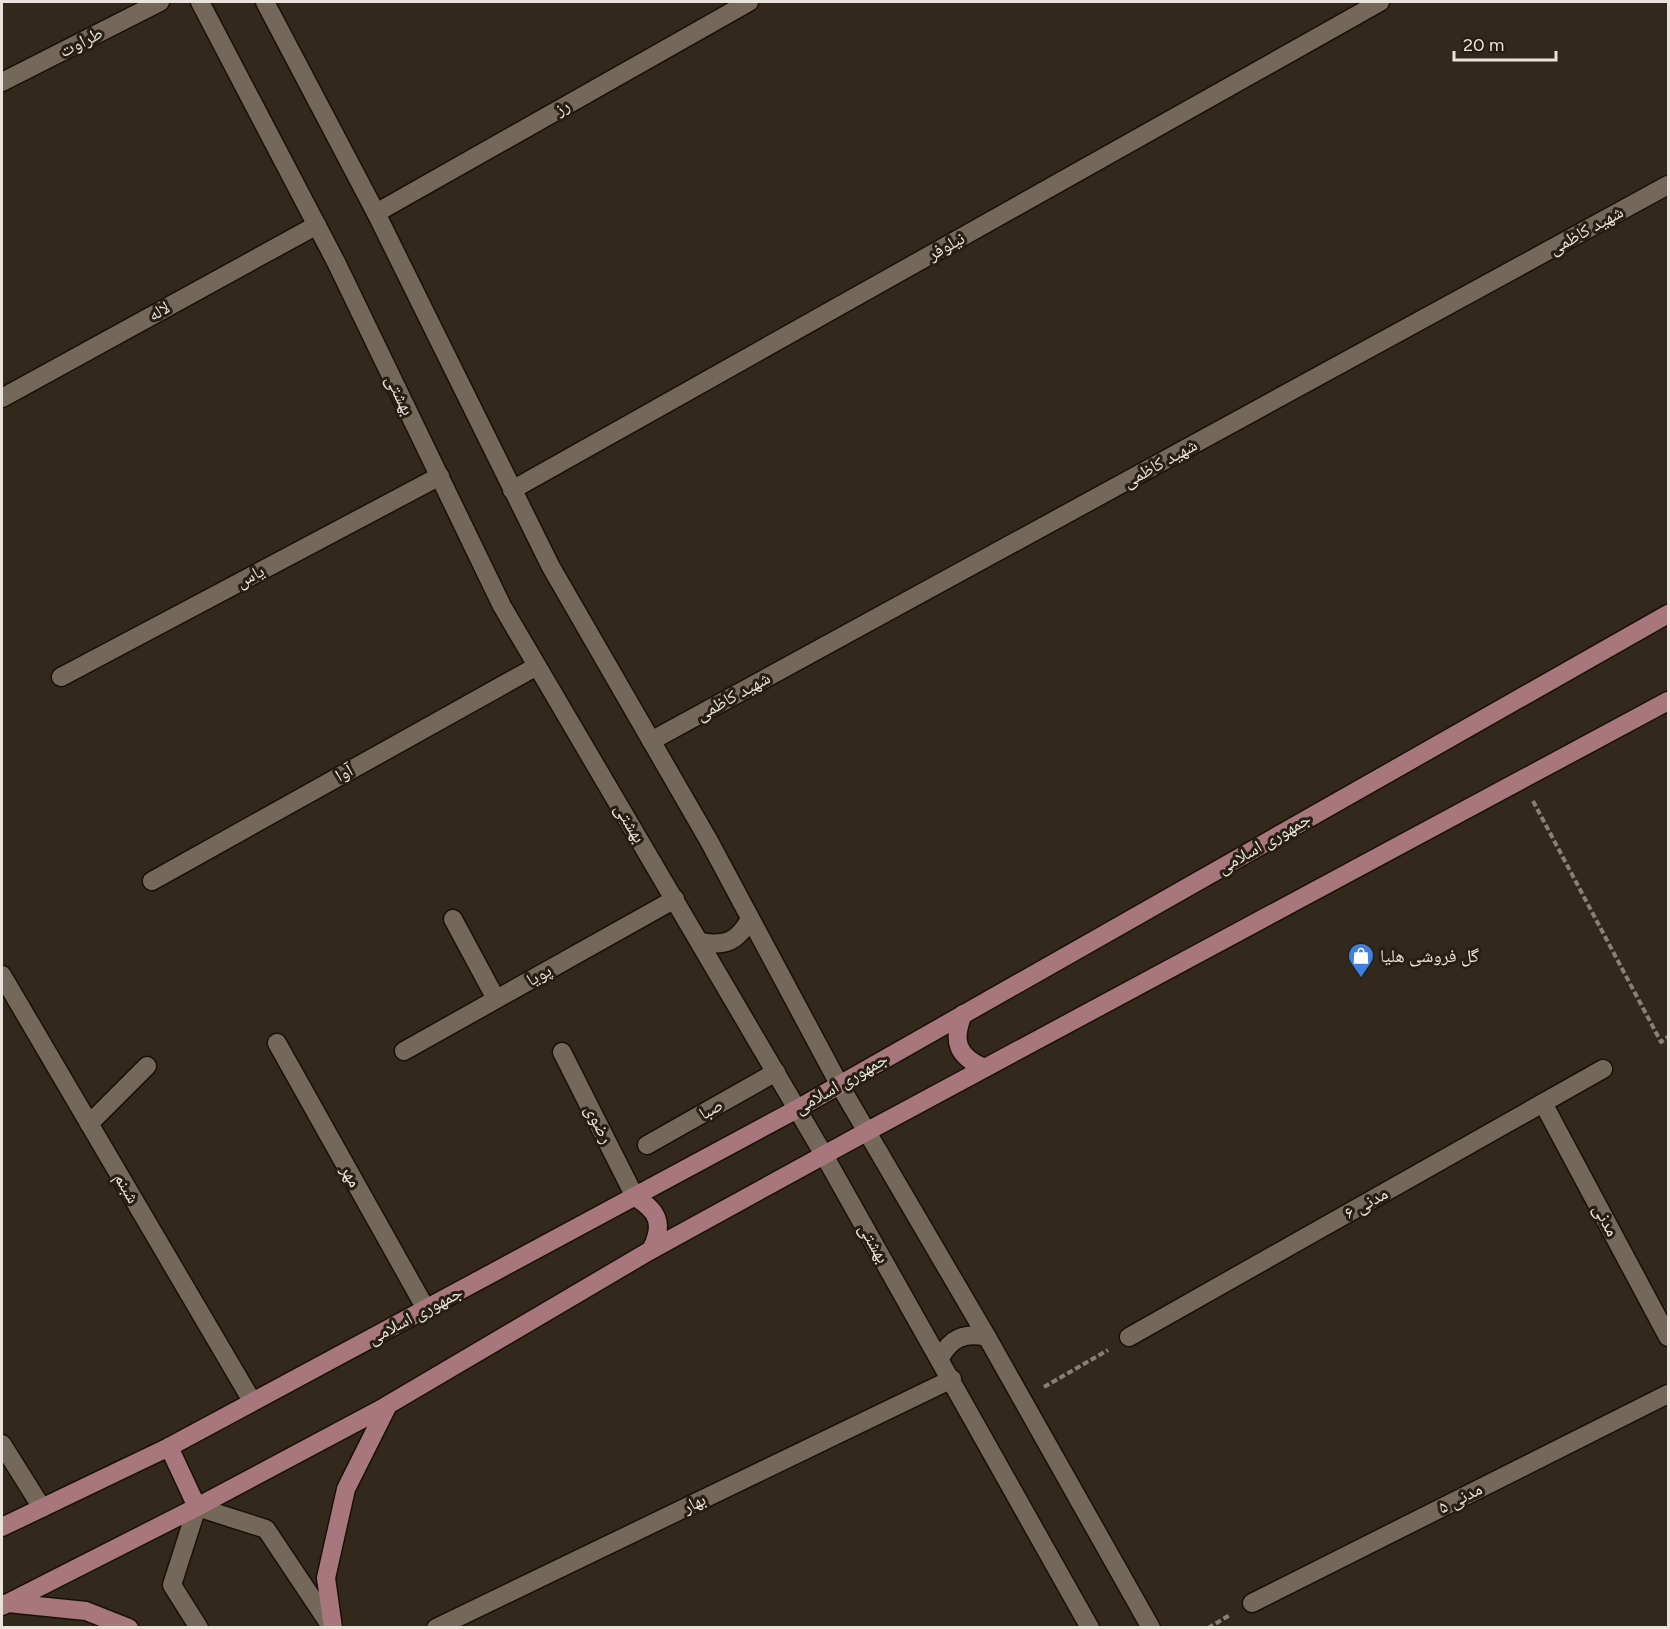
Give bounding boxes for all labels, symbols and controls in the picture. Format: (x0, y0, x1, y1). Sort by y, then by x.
street label: طراوت (56, 22, 106, 62)
scale bar (1454, 24, 1556, 62)
text: 20 m (1463, 34, 1504, 56)
street label: رز (550, 94, 574, 121)
street label: شهید کاظمی (1545, 201, 1627, 259)
street label: نیلوفر (923, 227, 968, 266)
street label: لاله (144, 296, 174, 326)
street label: بهشتی (381, 371, 419, 419)
street label: شهید کاظمی (1119, 434, 1201, 492)
street label: یاس (232, 559, 268, 593)
street label: شهید کاظمی (692, 667, 774, 725)
street label: آوا (331, 759, 357, 787)
street label: بهشتی (610, 799, 650, 847)
street label: جمهوری اسلامی (1213, 807, 1315, 879)
shop icon: گل فروشی هلیا (1346, 941, 1376, 979)
place label: گل فروشی هلیا (1380, 945, 1480, 967)
street label: پویا (523, 959, 555, 991)
street label: جمهوری اسلامی (790, 1047, 892, 1119)
street label: صبا (695, 1093, 727, 1125)
street label: رضوی (580, 1101, 618, 1147)
street label: مهر (335, 1160, 366, 1191)
street label: شبنم (109, 1169, 144, 1208)
street label: مدنی ۶ (1340, 1182, 1392, 1224)
street label: مدنی (1588, 1200, 1624, 1240)
street label: بهشتی (854, 1219, 894, 1267)
street label: جمهوری اسلامی (364, 1281, 466, 1349)
street label: مدنی ۵ (1434, 1478, 1486, 1518)
street label: بهار (678, 1488, 709, 1518)

